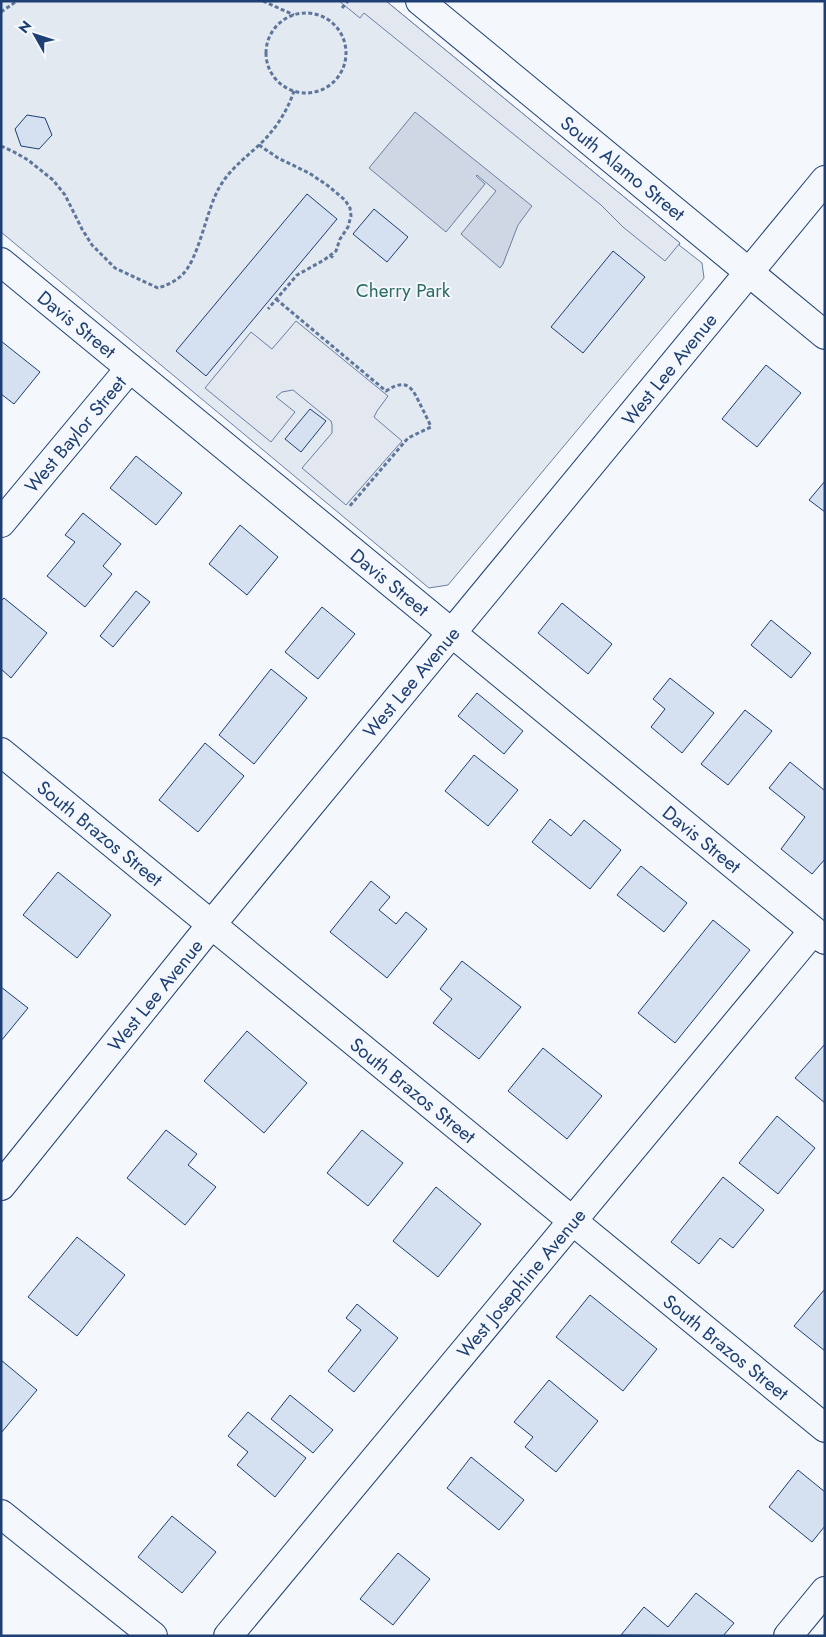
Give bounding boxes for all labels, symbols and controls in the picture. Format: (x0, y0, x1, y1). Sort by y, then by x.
north arrow (10, 10, 60, 60)
text: N (14, 16, 36, 37)
street label: South Alamo Street (555, 110, 691, 227)
park label: Cherry Park (356, 277, 451, 304)
street label: Davis Street (32, 284, 122, 365)
street label: West Lee Avenue (615, 307, 723, 431)
street label: West Baylor Street (18, 370, 133, 499)
street label: Davis Street (345, 542, 435, 623)
street label: West Lee Avenue (357, 621, 466, 744)
street label: South Brazos Street (31, 774, 169, 893)
street label: Davis Street (657, 799, 747, 880)
street label: West Lee Avenue (101, 933, 209, 1057)
street label: South Brazos Street (344, 1031, 482, 1150)
street label: West Josephine Avenue (451, 1203, 592, 1364)
street label: South Brazos Street (657, 1288, 795, 1407)

